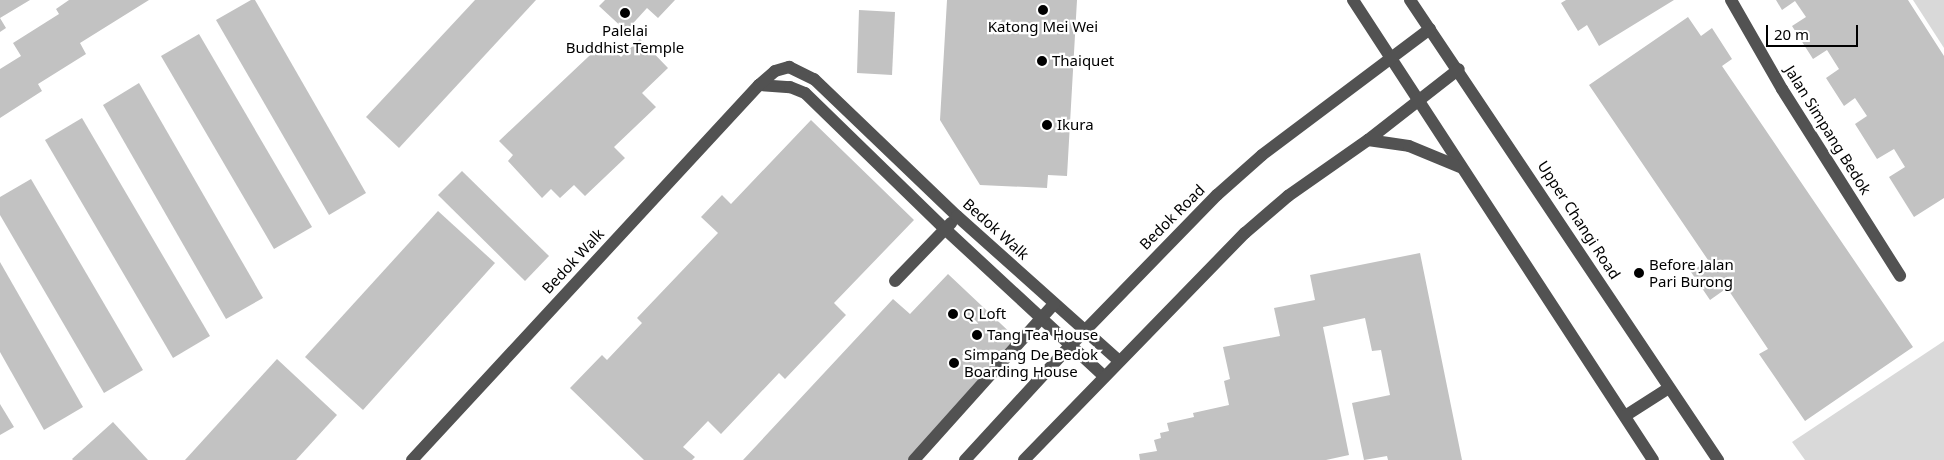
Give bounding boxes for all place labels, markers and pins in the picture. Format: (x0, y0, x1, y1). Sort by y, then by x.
marker: Katong Mei Wei (1037, 4, 1049, 16)
marker: Palelai Buddhist Temple (619, 7, 631, 19)
place label: Katong Mei Wei (988, 18, 1098, 36)
place label: Palelai Buddhist Temple (566, 21, 684, 56)
place label: Thaiquet (1052, 52, 1114, 70)
marker: Thaiquet (1036, 55, 1048, 67)
place label: Ikura (1057, 116, 1094, 134)
marker: Ikura (1041, 119, 1053, 131)
place label: Before Jalan Pari Burong (1649, 255, 1734, 290)
marker: Before Jalan Pari Burong (1633, 267, 1645, 279)
place label: Q Loft (963, 305, 1006, 323)
marker: Q Loft (947, 308, 959, 320)
place label: Tang Tea House (987, 326, 1098, 344)
marker: Tang Tea House (971, 329, 983, 341)
place label: Simpang De Bedok Boarding House (964, 345, 1098, 380)
marker: Simpang De Bedok Boarding House (948, 357, 960, 369)

